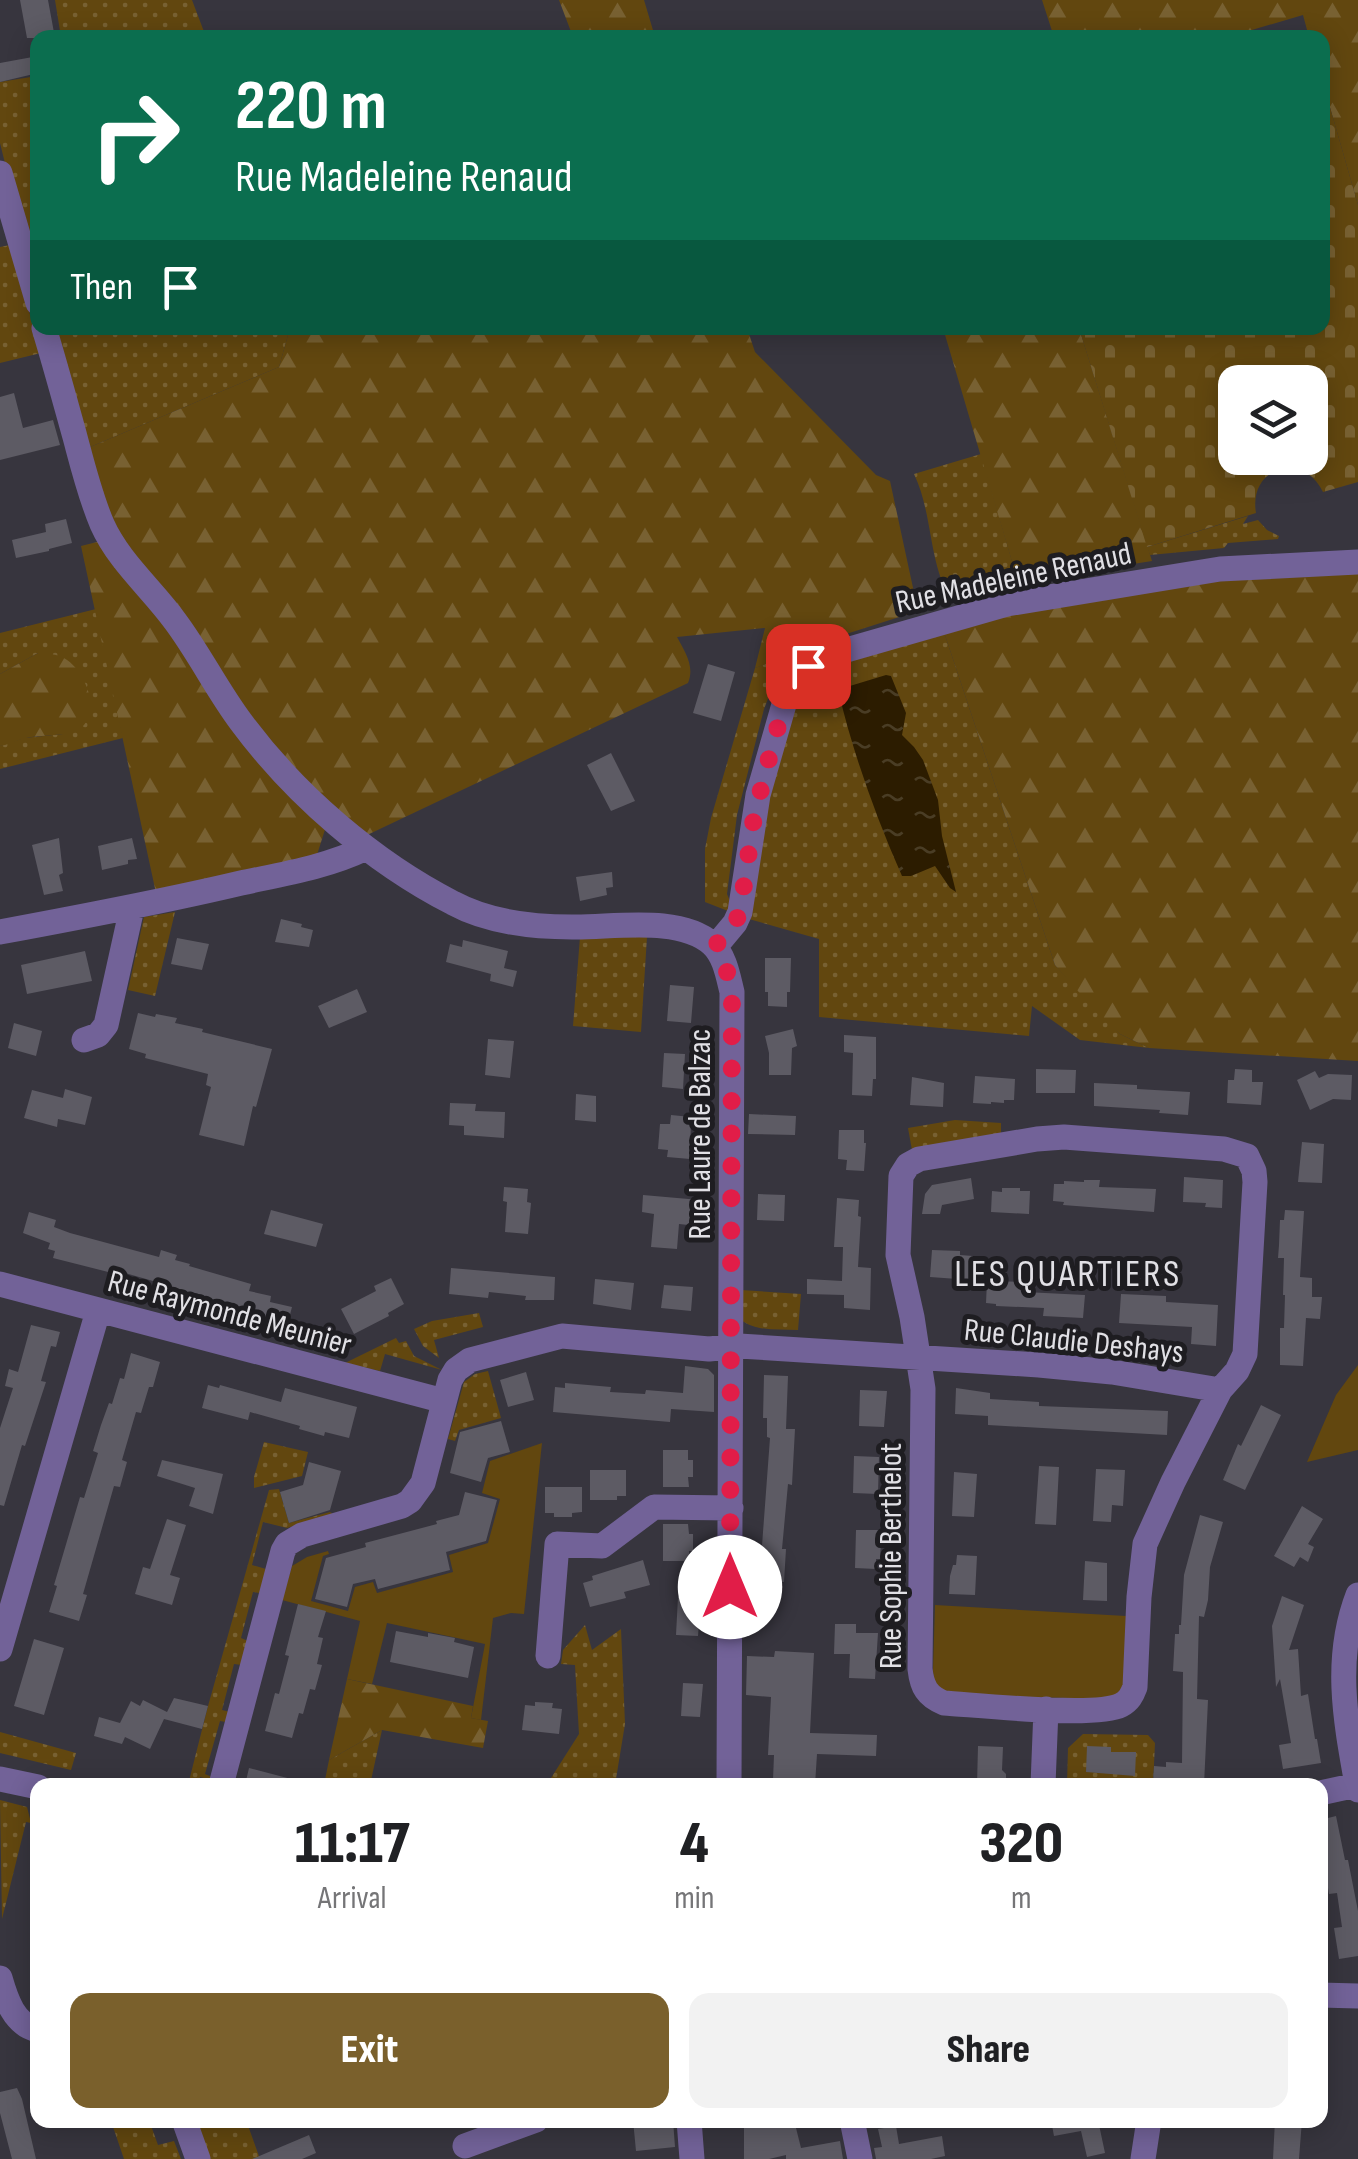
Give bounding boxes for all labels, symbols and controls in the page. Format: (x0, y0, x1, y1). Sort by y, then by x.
text: 220 m (235, 65, 387, 149)
icon: right (70, 70, 200, 200)
text: Rue Madeleine Renaud (235, 150, 573, 205)
icon: arrive (153, 260, 208, 315)
text: Then (70, 265, 133, 310)
map controls (1218, 365, 1328, 475)
button: layers (1218, 365, 1328, 475)
street label: Rue Madeleine Renaud (892, 534, 1135, 622)
pin (766, 624, 851, 709)
icon: arrive (781, 639, 836, 694)
street label: Rue Laure de Balzac (681, 1029, 720, 1239)
district label: LES QUARTIERS (954, 1252, 1182, 1297)
street label: Rue Raymonde Meunier (103, 1262, 356, 1365)
street label: Rue Claudie Deshays (962, 1311, 1185, 1372)
street label: Rue Sophie Berthelot (872, 1443, 911, 1669)
position arrow (678, 1535, 782, 1639)
text: 11:17 (295, 1808, 409, 1880)
text: 4 (680, 1808, 709, 1880)
text: 320 (979, 1808, 1063, 1880)
text: Arrival (318, 1879, 387, 1918)
text: min (674, 1879, 714, 1918)
text: m (1011, 1879, 1031, 1918)
button: Exit (70, 1993, 669, 2108)
button: Share (689, 1993, 1288, 2108)

